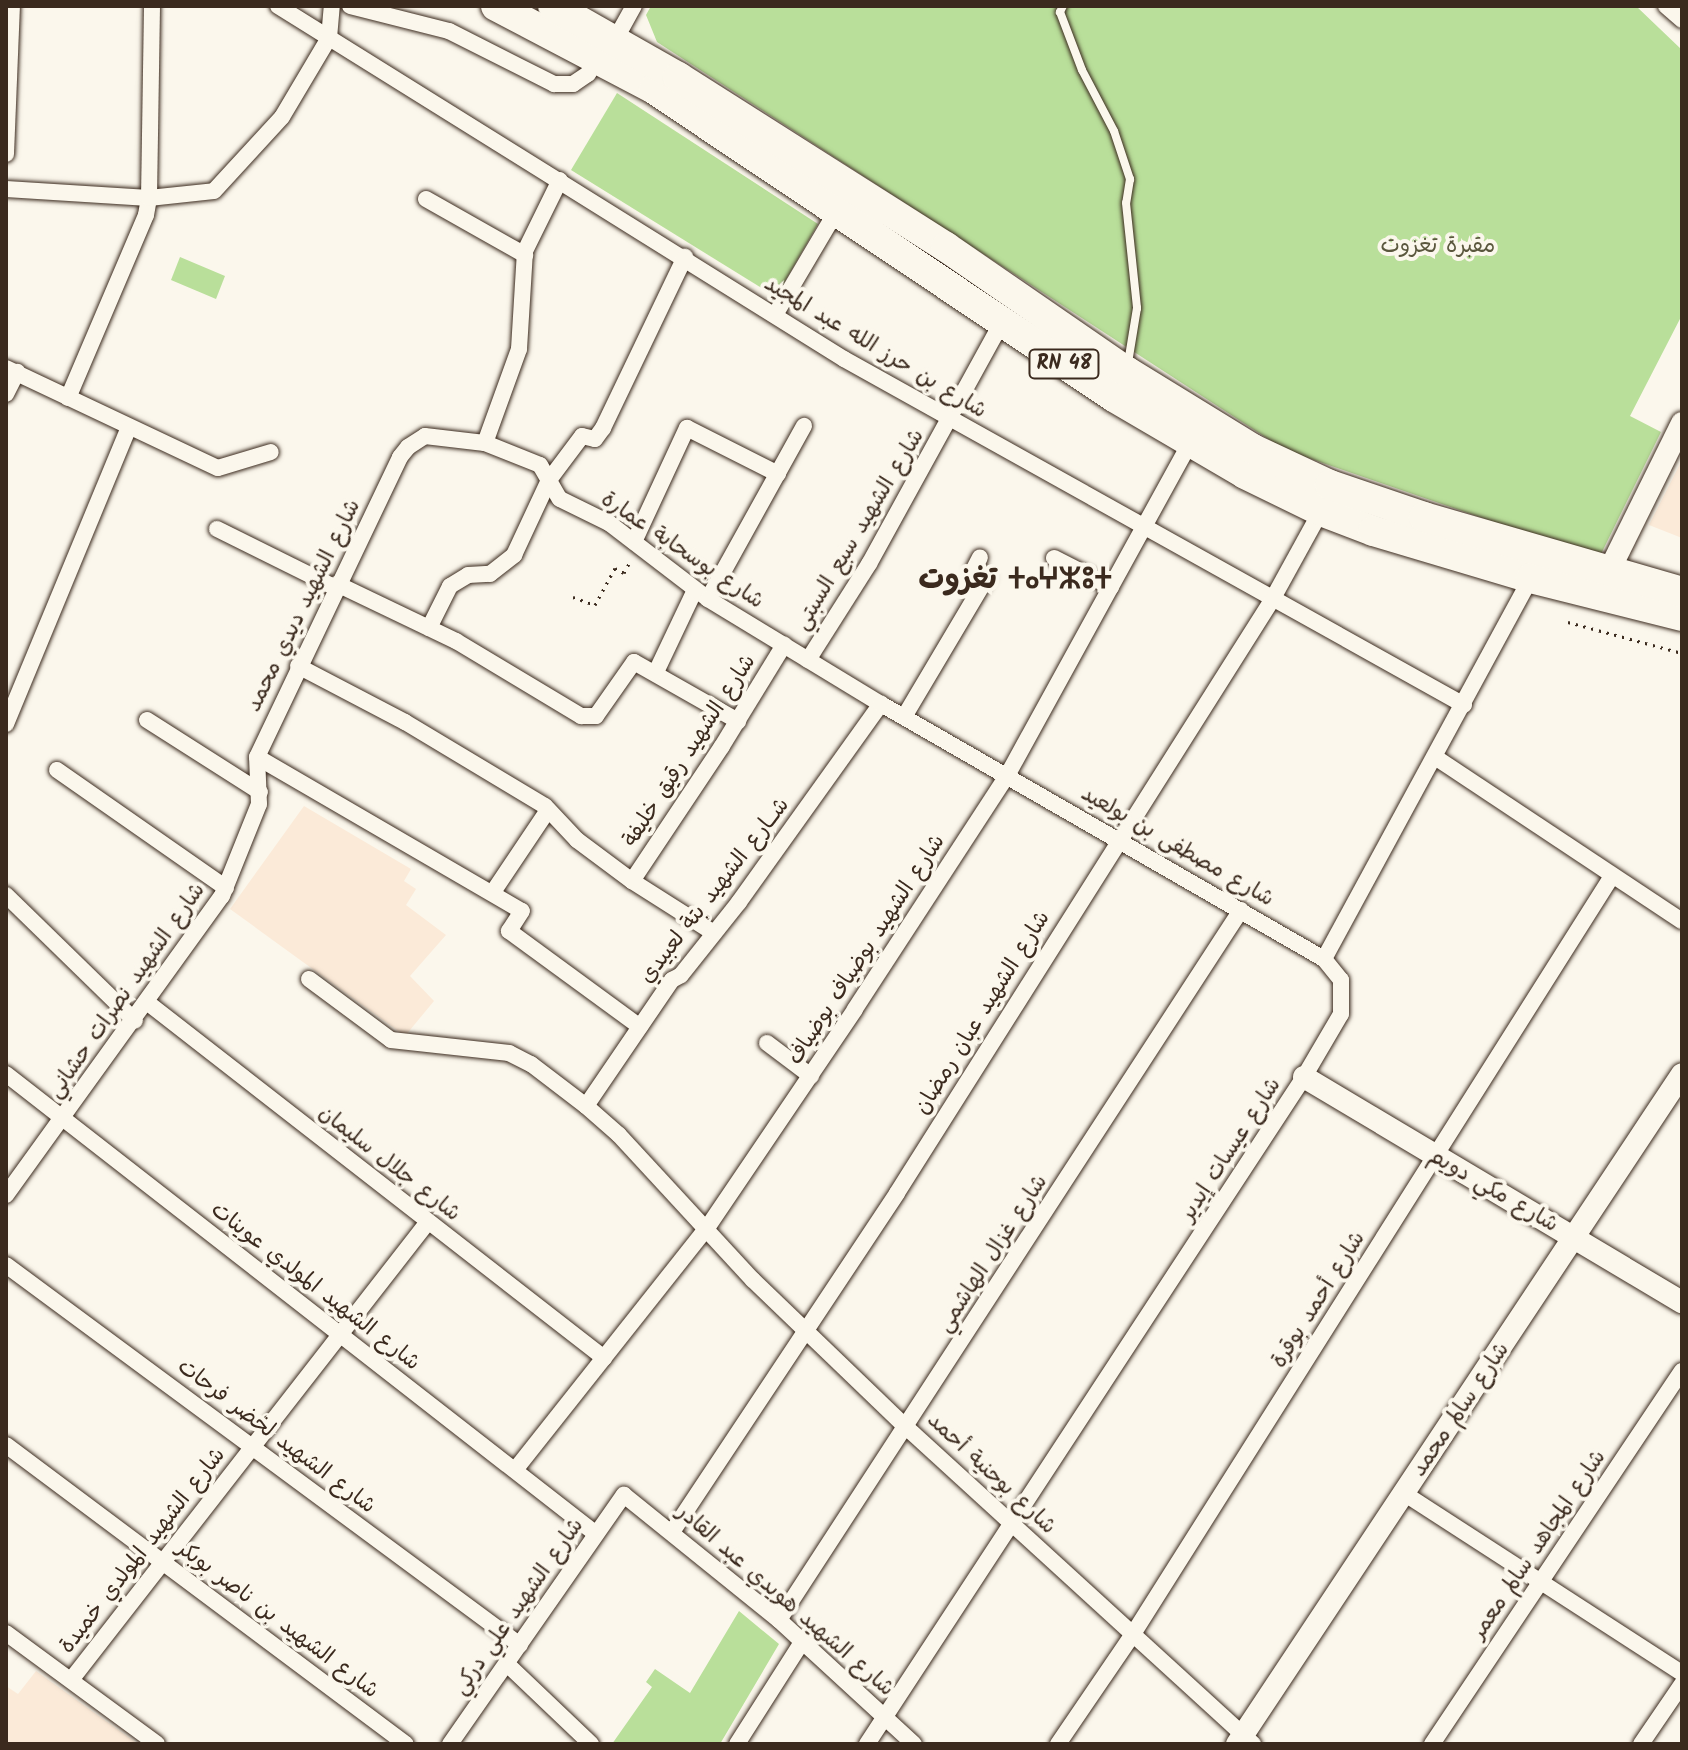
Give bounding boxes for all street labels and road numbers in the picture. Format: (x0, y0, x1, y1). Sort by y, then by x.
street label: شارع بن حرز الله عبد المجيد (759, 271, 991, 425)
road number: RN 48 (1028, 348, 1100, 380)
street label: شارع الشهيد سبع السبتي (789, 425, 931, 635)
street label: شارع بوسحابة عمارة (596, 487, 768, 615)
street label: شارع الشهيد ديدي محمد (241, 496, 367, 716)
street label: شارع الشهيد رقيق خليفة (618, 650, 762, 852)
street label: شارع مصطفى بن بولعيد (1076, 781, 1278, 913)
street label: شــارع الشهيد بتة لعبيدي (634, 793, 796, 989)
street label: شارع الشهيد بوضياف بوضياف (783, 830, 951, 1070)
street label: شارع الشهيد نصرات حشاني (43, 878, 211, 1104)
street label: شارع الشهيد عبان رمضان (910, 906, 1056, 1120)
street label: شارع عيسات إيدير (1175, 1073, 1287, 1227)
street label: شارع جلال سليمان (313, 1100, 465, 1228)
street label: شارع مكي دويم (1423, 1143, 1563, 1239)
street label: شارع غزال الهاشمي (932, 1170, 1054, 1338)
street label: شارع الشهيد المولدي عوينات (205, 1197, 425, 1377)
street label: شارع أحمد بوقرة (1266, 1227, 1372, 1373)
street label: شارع سالم محمد (1406, 1338, 1516, 1482)
street label: شارع الشهيد لخضر فرحات (172, 1354, 380, 1520)
street label: شارع بوحنية أحمد (921, 1408, 1061, 1540)
street label: شارع الشهيد المولدي خميدة (54, 1443, 232, 1659)
street label: شارع المجاهد سالم معمر (1466, 1445, 1612, 1645)
street label: شارع الشهيد هويدي عبد القادر (671, 1499, 899, 1703)
street label: شارع الشهيد علي دركي (448, 1513, 590, 1701)
street label: شارع الشهيد بن ناصر بوبكر (171, 1535, 383, 1705)

